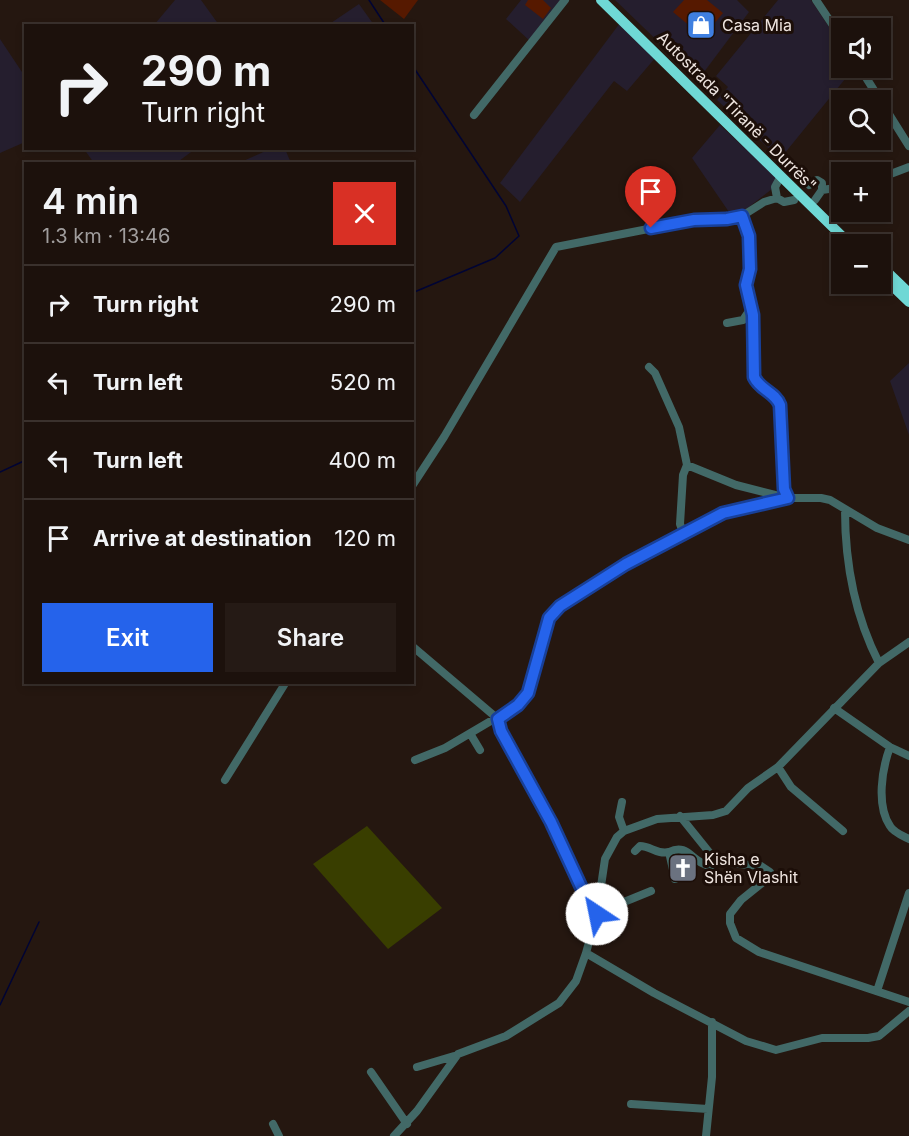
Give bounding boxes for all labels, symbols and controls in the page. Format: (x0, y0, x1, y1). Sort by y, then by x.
shop icon: Casa Mia (685, 9, 717, 41)
place label: Casa Mia (722, 15, 792, 35)
map controls (831, 18, 891, 294)
button: sound (831, 18, 891, 78)
street label: Autostrada "Tiranë - Durrës" (653, 27, 821, 195)
text: 290 m (141, 45, 271, 96)
icon: right (42, 48, 120, 126)
button: search (831, 90, 891, 150)
text: Turn right (141, 96, 265, 129)
button: + (831, 162, 891, 222)
pin (625, 166, 676, 228)
icon: arrive (634, 175, 667, 208)
text: 4 min (42, 179, 139, 223)
button: close (333, 182, 396, 245)
text: 1.3 km · 13:46 (42, 224, 170, 248)
button: − (831, 234, 891, 294)
icon: right (42, 288, 75, 321)
text: Turn right (93, 291, 199, 317)
text: 290 m (330, 291, 396, 317)
icon: left (42, 366, 75, 399)
text: Turn left (93, 369, 183, 395)
text: 520 m (330, 369, 396, 395)
icon: left (42, 444, 75, 477)
text: Turn left (93, 447, 183, 473)
text: 400 m (329, 447, 396, 473)
icon: arrive (42, 522, 75, 555)
text: Arrive at destination (93, 525, 312, 551)
text: 120 m (334, 525, 396, 551)
button: Exit (42, 603, 213, 672)
button: Share (225, 603, 396, 672)
place label: Kisha e Shën Vlashit (704, 849, 798, 887)
church icon: Kisha e Shën Vlashit (667, 852, 699, 884)
position arrow (565, 882, 629, 946)

